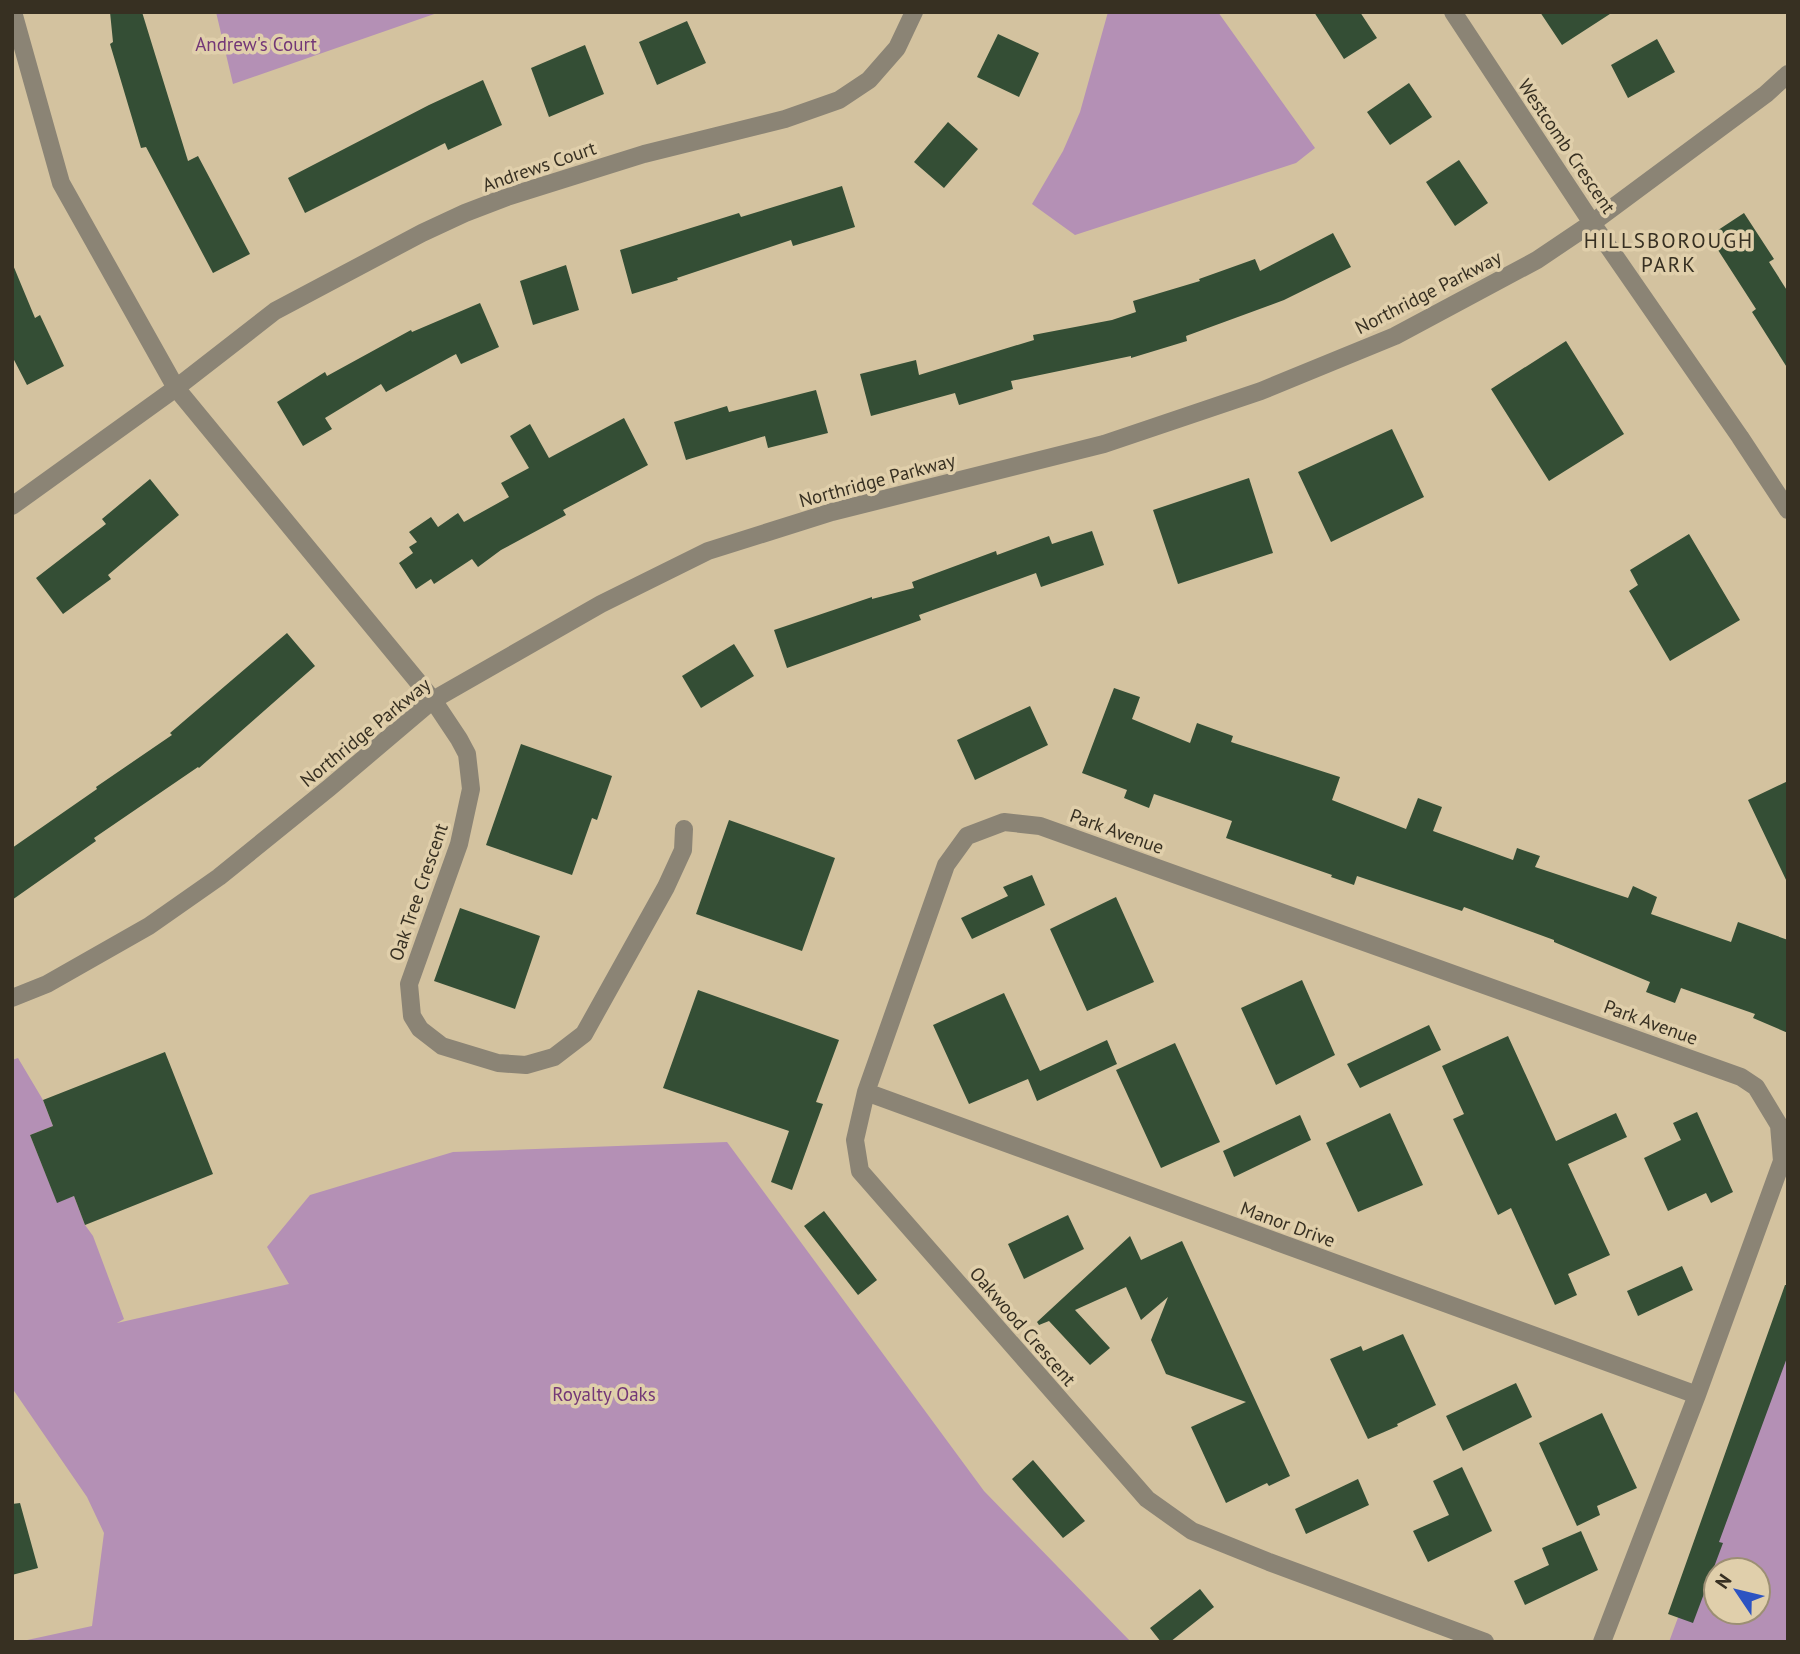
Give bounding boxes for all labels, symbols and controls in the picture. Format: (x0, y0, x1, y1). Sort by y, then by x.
park label: Andrew's Court (195, 32, 317, 56)
street label: Westcomb Crescent (1513, 74, 1621, 218)
street label: Andrews Court (479, 135, 600, 197)
district label: HILLSBOROUGH PARK (1584, 227, 1754, 278)
street label: Northridge Parkway (1351, 245, 1505, 339)
street label: Northridge Parkway (796, 448, 958, 512)
street label: Northridge Parkway (295, 672, 435, 792)
street label: Park Avenue (1067, 803, 1167, 859)
street label: Oak Tree Crescent (383, 820, 453, 964)
street label: Park Avenue (1601, 994, 1701, 1050)
street label: Manor Drive (1237, 1196, 1339, 1252)
street label: Oakwood Crescent (965, 1261, 1082, 1391)
park label: Royalty Oaks (552, 1382, 656, 1406)
north arrow (1702, 1556, 1772, 1626)
text: N (1710, 1569, 1736, 1593)

